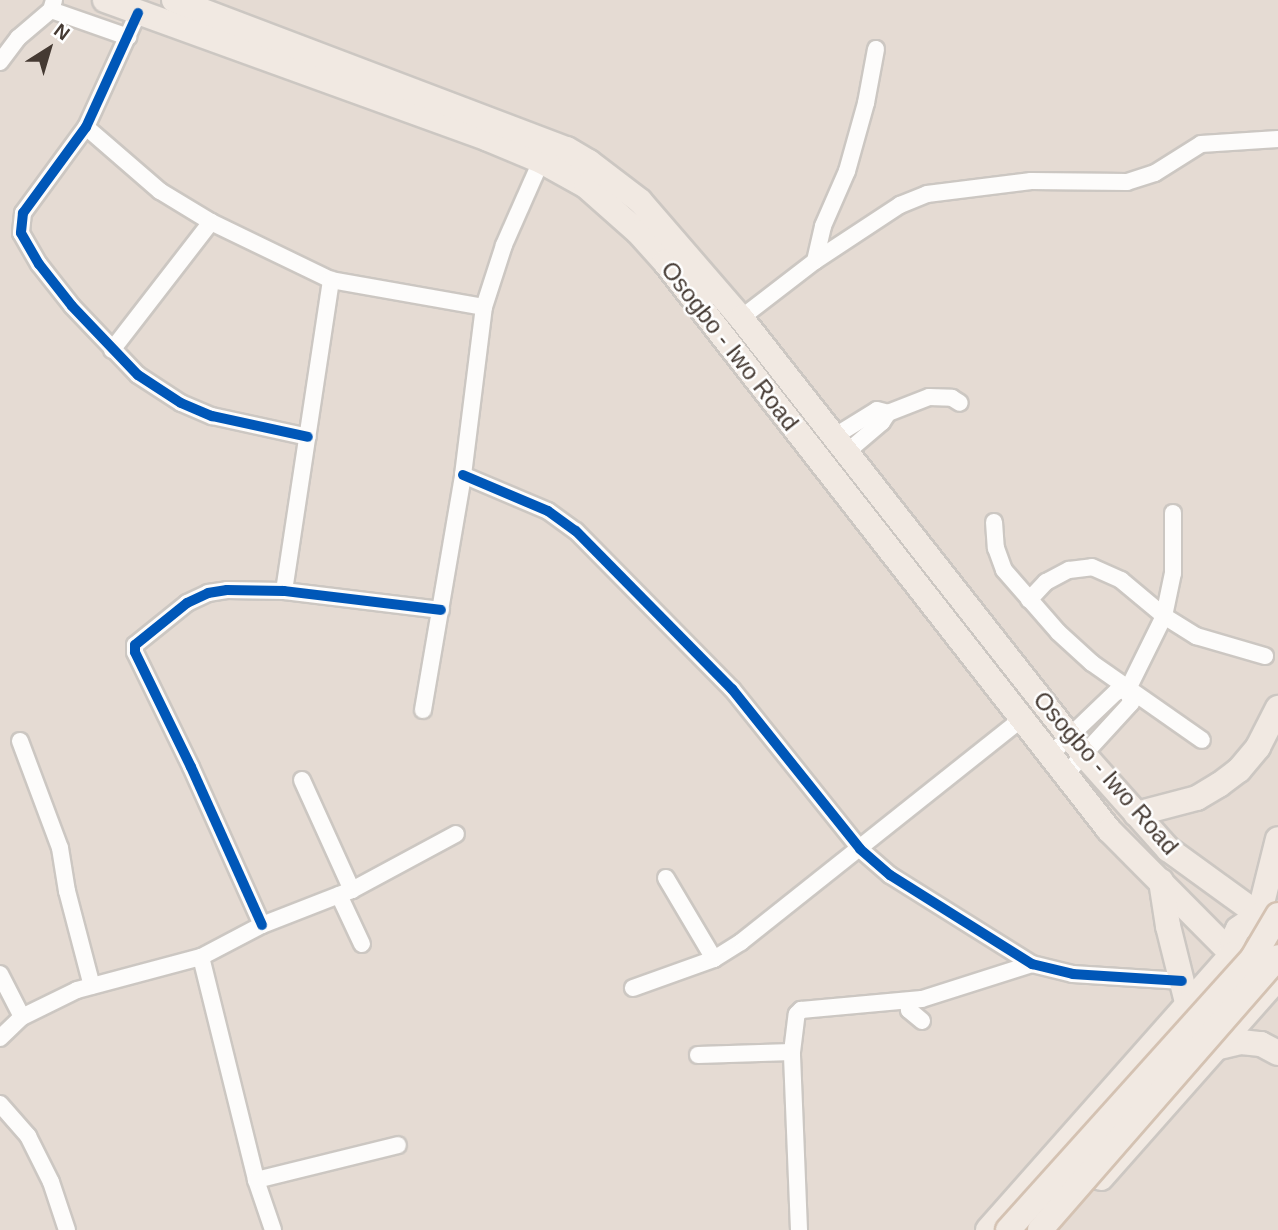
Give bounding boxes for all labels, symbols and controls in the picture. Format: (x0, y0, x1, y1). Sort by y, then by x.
north arrow (14, 14, 84, 84)
text: N (50, 19, 74, 44)
street label: Osogbo - Iwo Road (655, 256, 805, 436)
street label: Osogbo - Iwo Road (1027, 686, 1185, 860)

